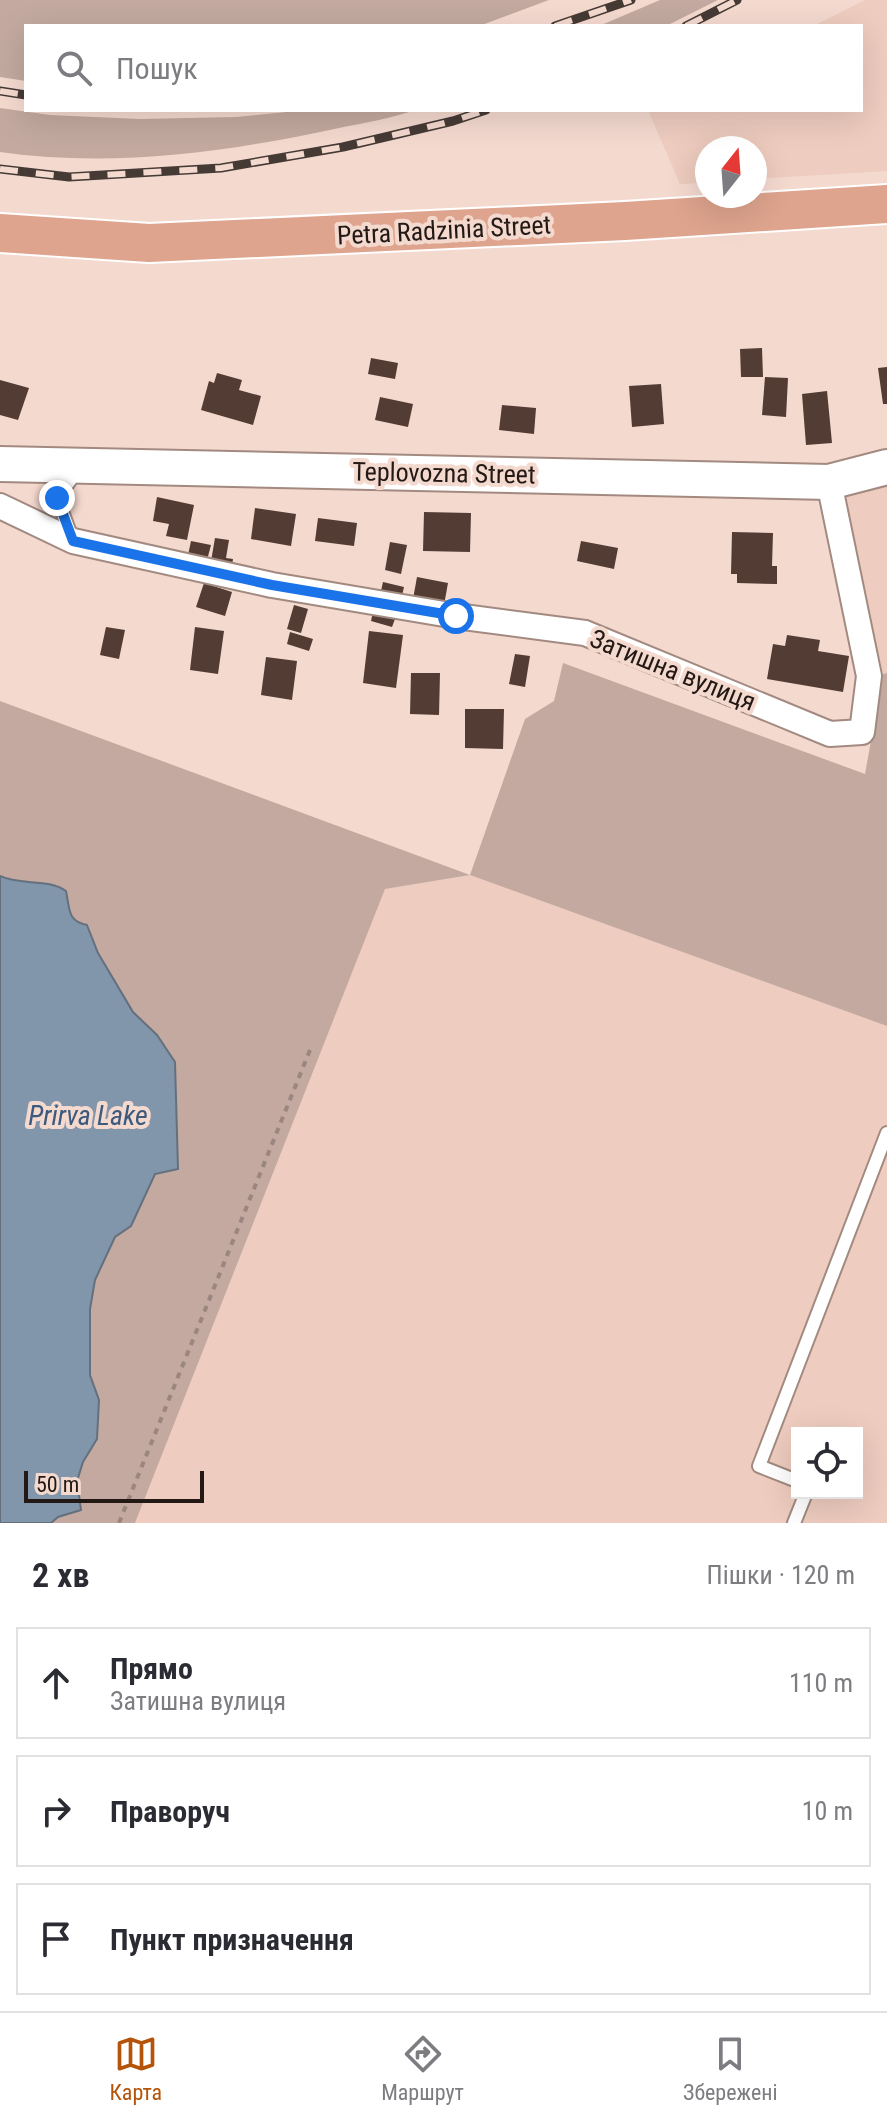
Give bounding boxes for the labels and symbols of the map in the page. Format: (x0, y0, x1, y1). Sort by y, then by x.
north arrow (695, 136, 767, 208)
street label: Petra Radzinia Street (336, 209, 552, 251)
street label: Teplovozna Street (352, 456, 536, 490)
route end (39, 480, 75, 516)
route start (438, 598, 474, 634)
street label: Затишна вулиця (586, 623, 760, 717)
water label: Prirva Lake (28, 1099, 148, 1132)
scale bar (24, 1467, 204, 1503)

